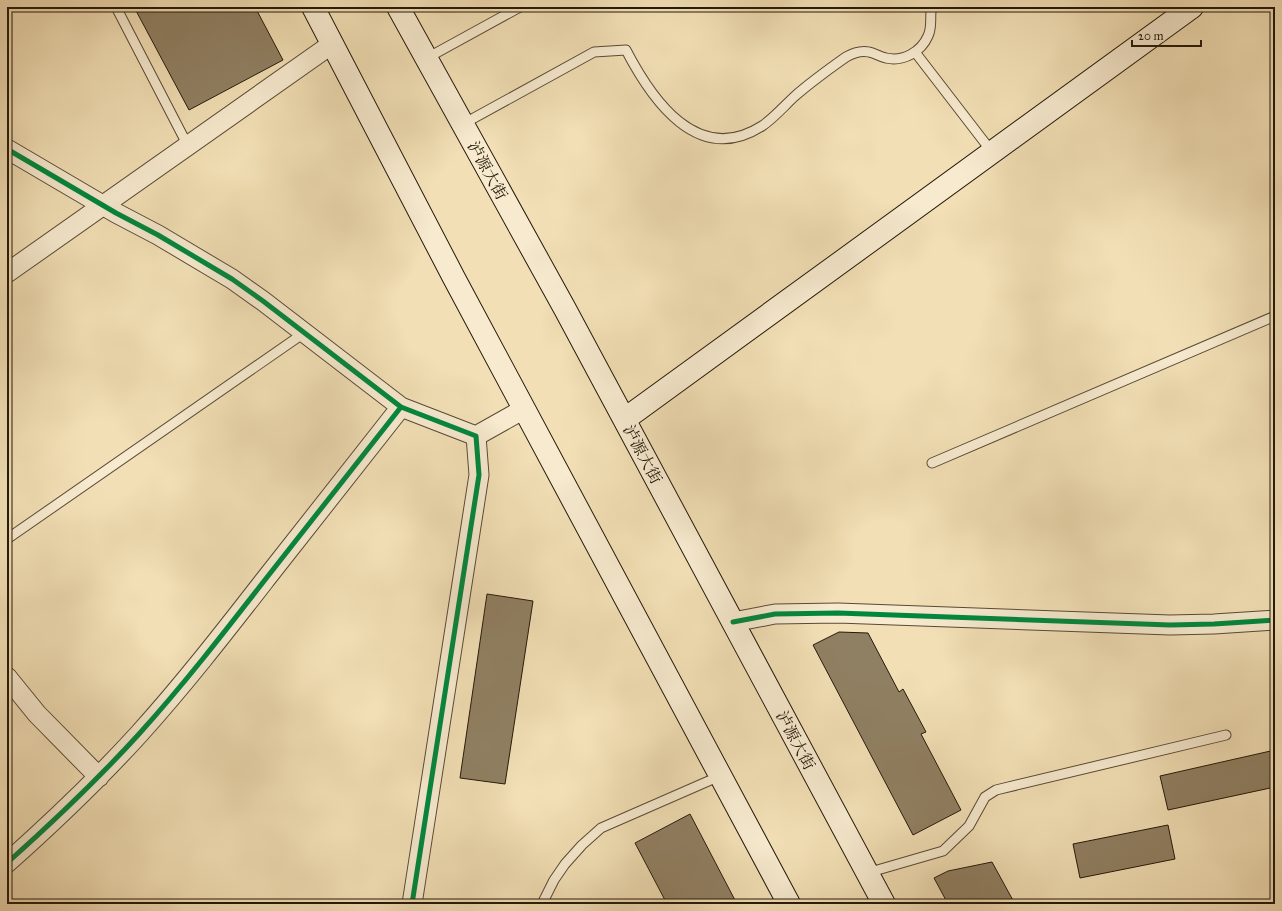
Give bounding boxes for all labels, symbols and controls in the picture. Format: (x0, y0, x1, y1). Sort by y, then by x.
scale bar (1132, 22, 1201, 48)
text: 20 m (1138, 29, 1164, 43)
street label: 泸源大街 (464, 138, 511, 203)
street label: 泸源大街 (619, 422, 666, 487)
street label: 泸源大街 (772, 708, 819, 773)

